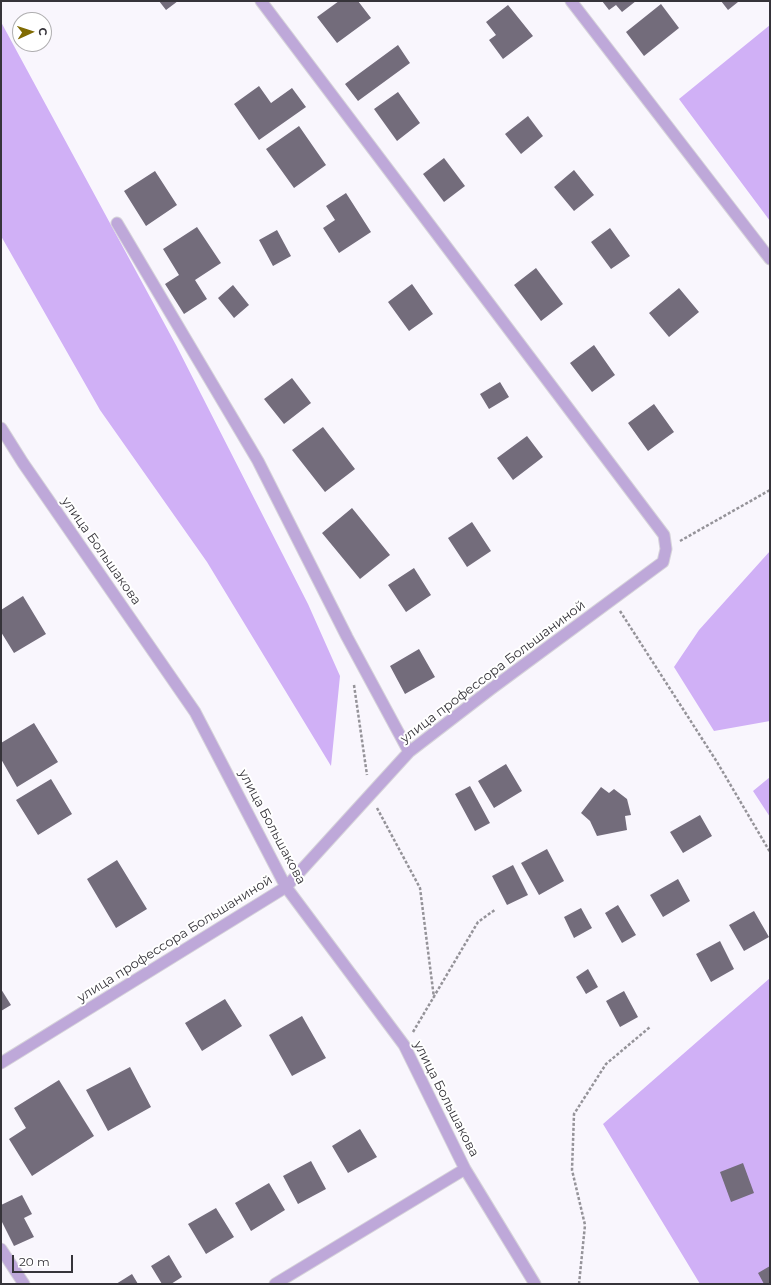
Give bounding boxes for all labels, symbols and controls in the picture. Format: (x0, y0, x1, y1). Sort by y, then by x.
north arrow (12, 12, 52, 52)
text: С (36, 27, 50, 36)
street label: улица Большакова (58, 494, 144, 608)
street label: улица профессора Большаниной (398, 597, 588, 747)
street label: улица Большакова (235, 767, 309, 887)
street label: улица профессора Большаниной (75, 872, 275, 1006)
street label: улица Большакова (410, 1038, 482, 1160)
scale bar (14, 1247, 75, 1273)
text: 20 m (19, 1254, 50, 1269)

